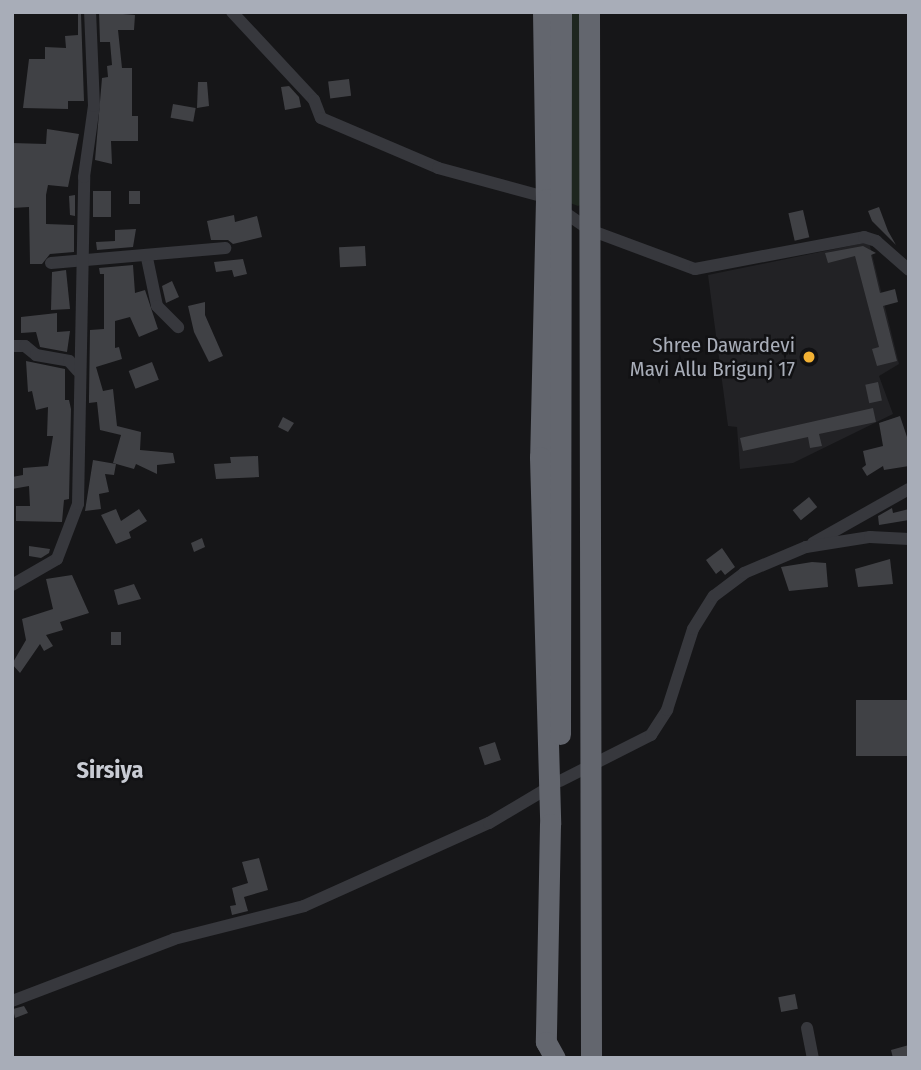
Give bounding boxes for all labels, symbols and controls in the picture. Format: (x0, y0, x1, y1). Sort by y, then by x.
place label: Shree Dawardevi Mavi Allu Brigunj 17 (630, 332, 795, 382)
marker: Shree Dawardevi Mavi Allu Brigunj 17 (801, 349, 817, 365)
district label: Sirsiya (77, 757, 143, 785)

